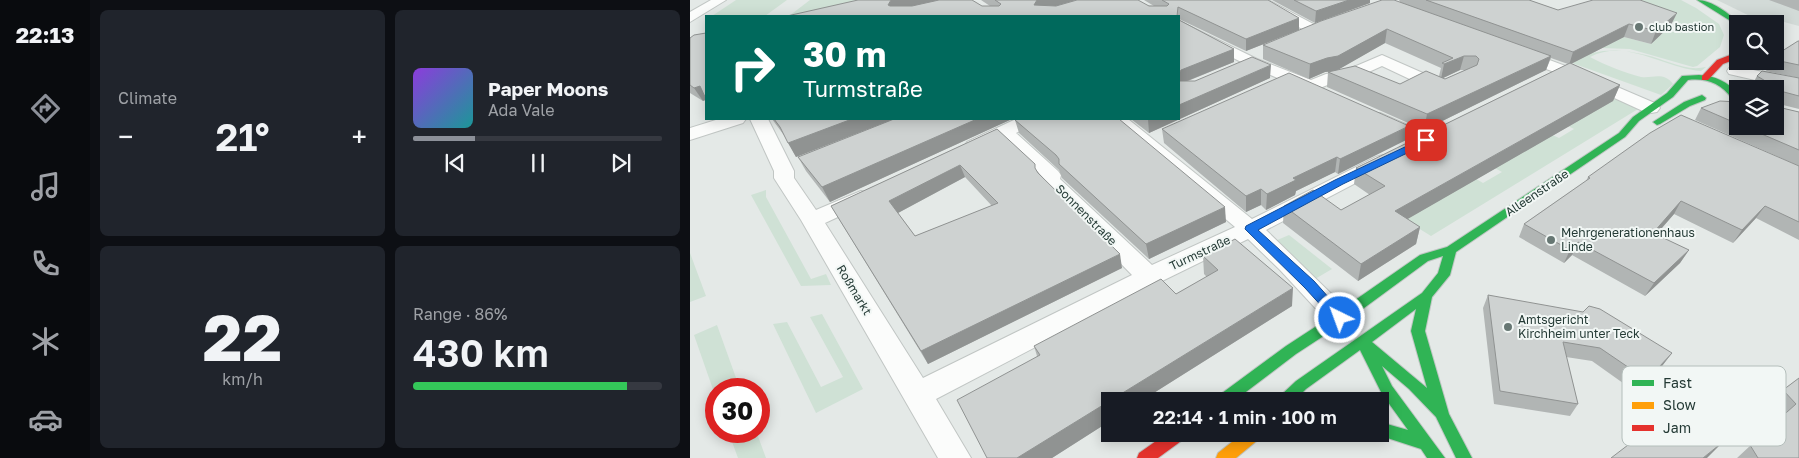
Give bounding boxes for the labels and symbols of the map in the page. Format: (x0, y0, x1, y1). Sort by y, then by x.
place label: club bastion (1649, 20, 1714, 33)
marker: club bastion (1633, 21, 1645, 33)
pin (1405, 119, 1447, 161)
street label: Alleenstraße (1502, 166, 1571, 219)
street label: Sonnenstraße (1053, 181, 1120, 248)
place label: Mehrgenerationenhaus Linde (1561, 225, 1695, 254)
street label: Turmstraße (1167, 232, 1233, 273)
marker: Mehrgenerationenhaus Linde (1545, 234, 1557, 246)
street label: Roßmarkt (834, 262, 875, 318)
position arrow (1313, 291, 1365, 343)
place label: Amtsgericht Kirchheim unter Teck (1518, 312, 1640, 341)
marker: Amtsgericht Kirchheim unter Teck (1502, 321, 1514, 333)
legend (1622, 366, 1786, 446)
text: Fast (1663, 374, 1692, 391)
speed limit sign: 30 (705, 378, 770, 443)
text: Slow (1663, 396, 1696, 413)
text: Jam (1663, 419, 1691, 436)

